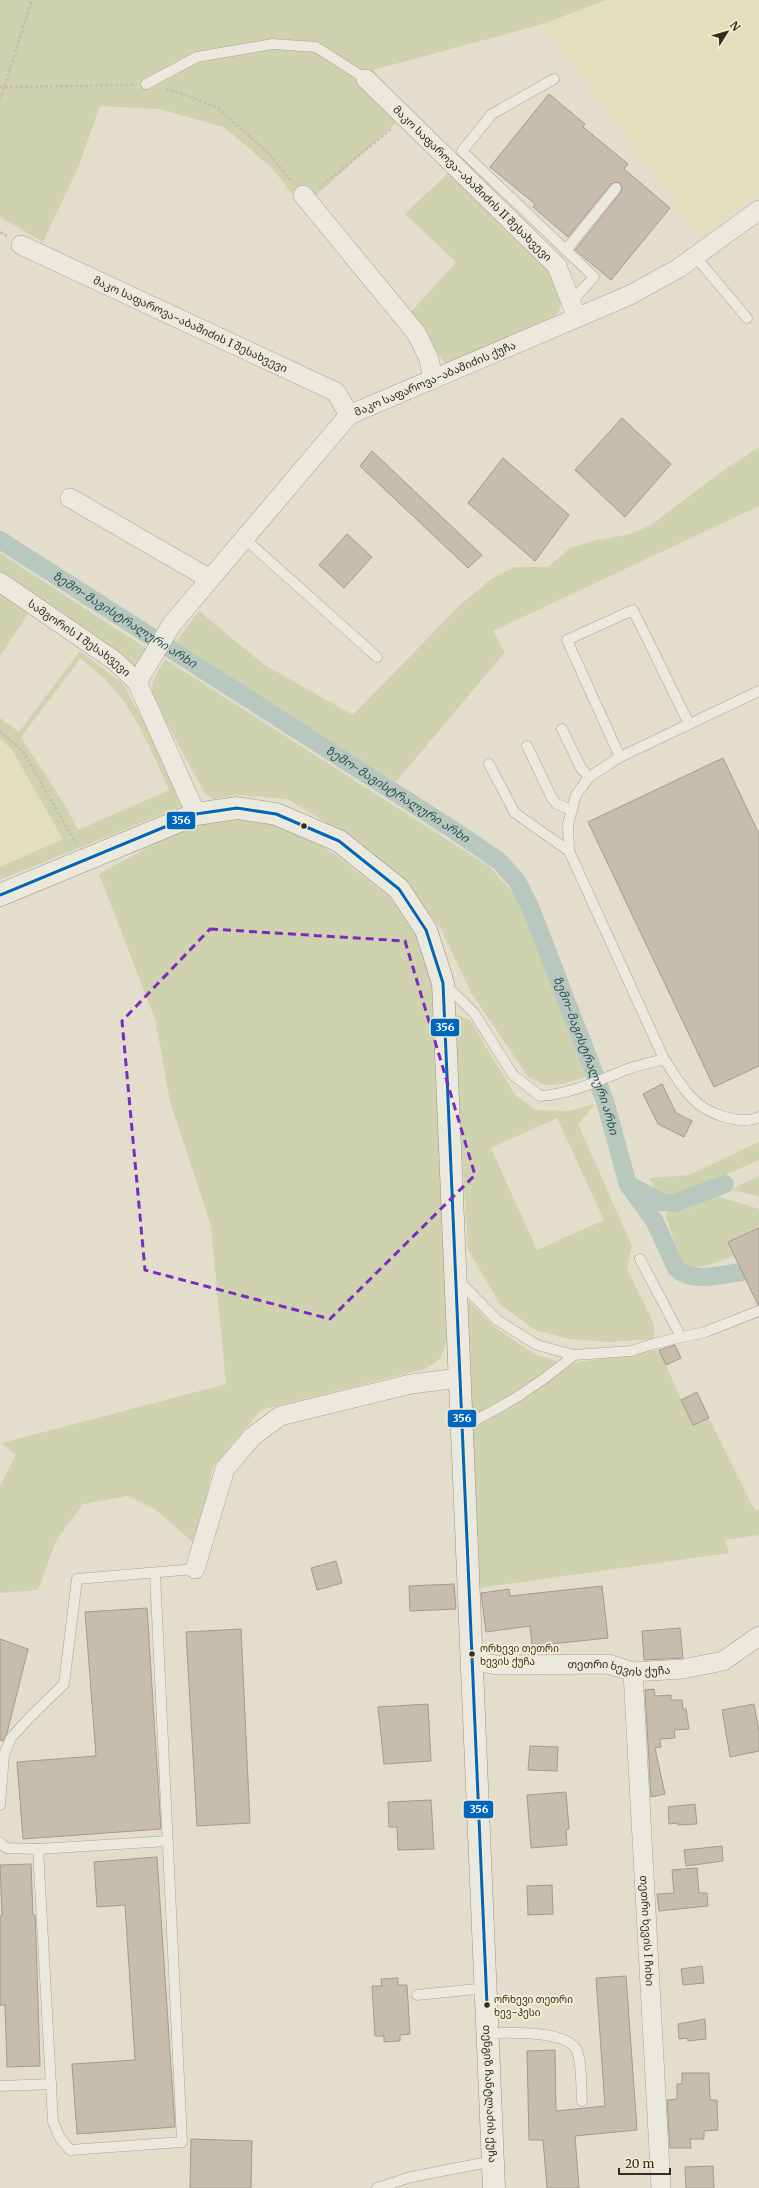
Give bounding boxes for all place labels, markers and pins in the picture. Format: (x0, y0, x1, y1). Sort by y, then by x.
unlabelled marker (299, 821, 309, 831)
place label: ორხევი თეთრი ხევის ქუჩა (480, 1642, 559, 1668)
marker: ორხევი თეთრი ხევის ქუჩა (467, 1649, 477, 1659)
place label: ორხევი თეთრი ხევ-ჰესი (494, 1993, 573, 2019)
marker: ორხევი თეთრი ხევ-ჰესი (482, 2000, 492, 2010)

